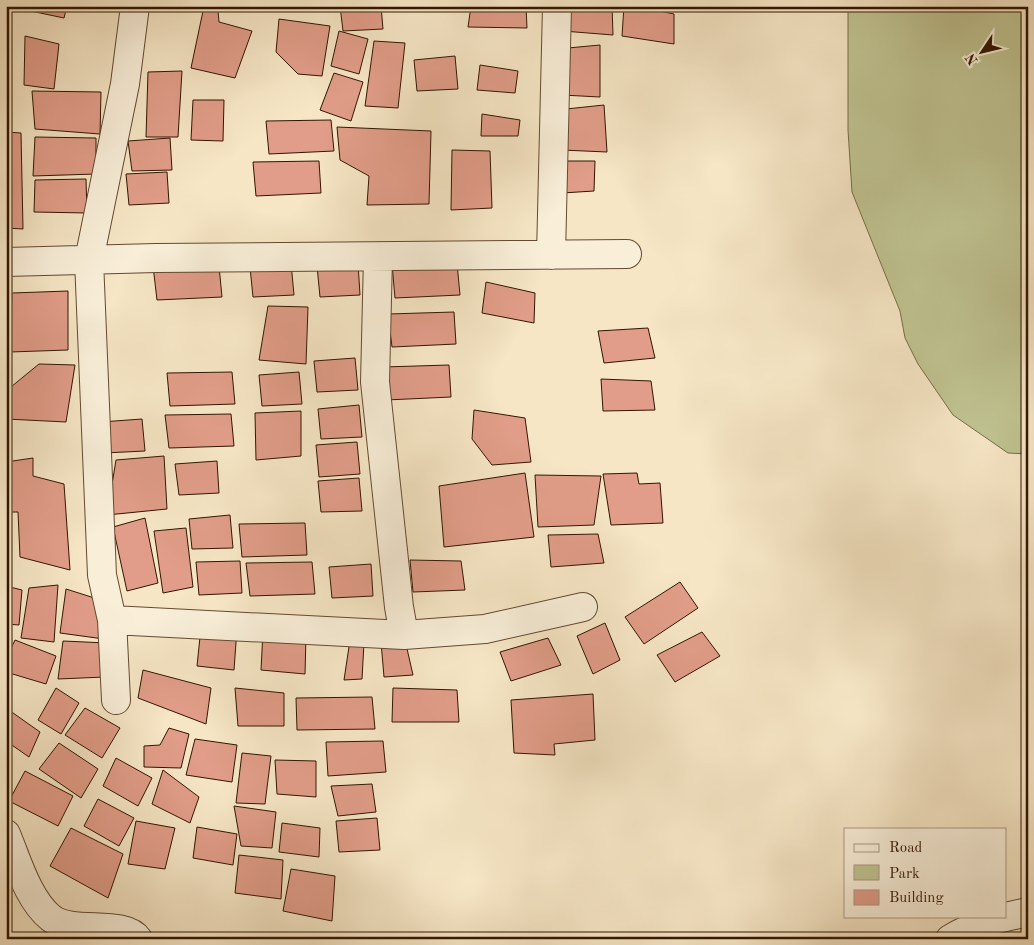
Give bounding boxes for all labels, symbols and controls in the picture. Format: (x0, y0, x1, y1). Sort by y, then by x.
north arrow (956, 28, 1006, 78)
text: N (963, 50, 981, 67)
legend (844, 828, 1006, 918)
text: Road (889, 841, 923, 856)
text: Park (889, 867, 920, 882)
text: Building (889, 891, 944, 906)

